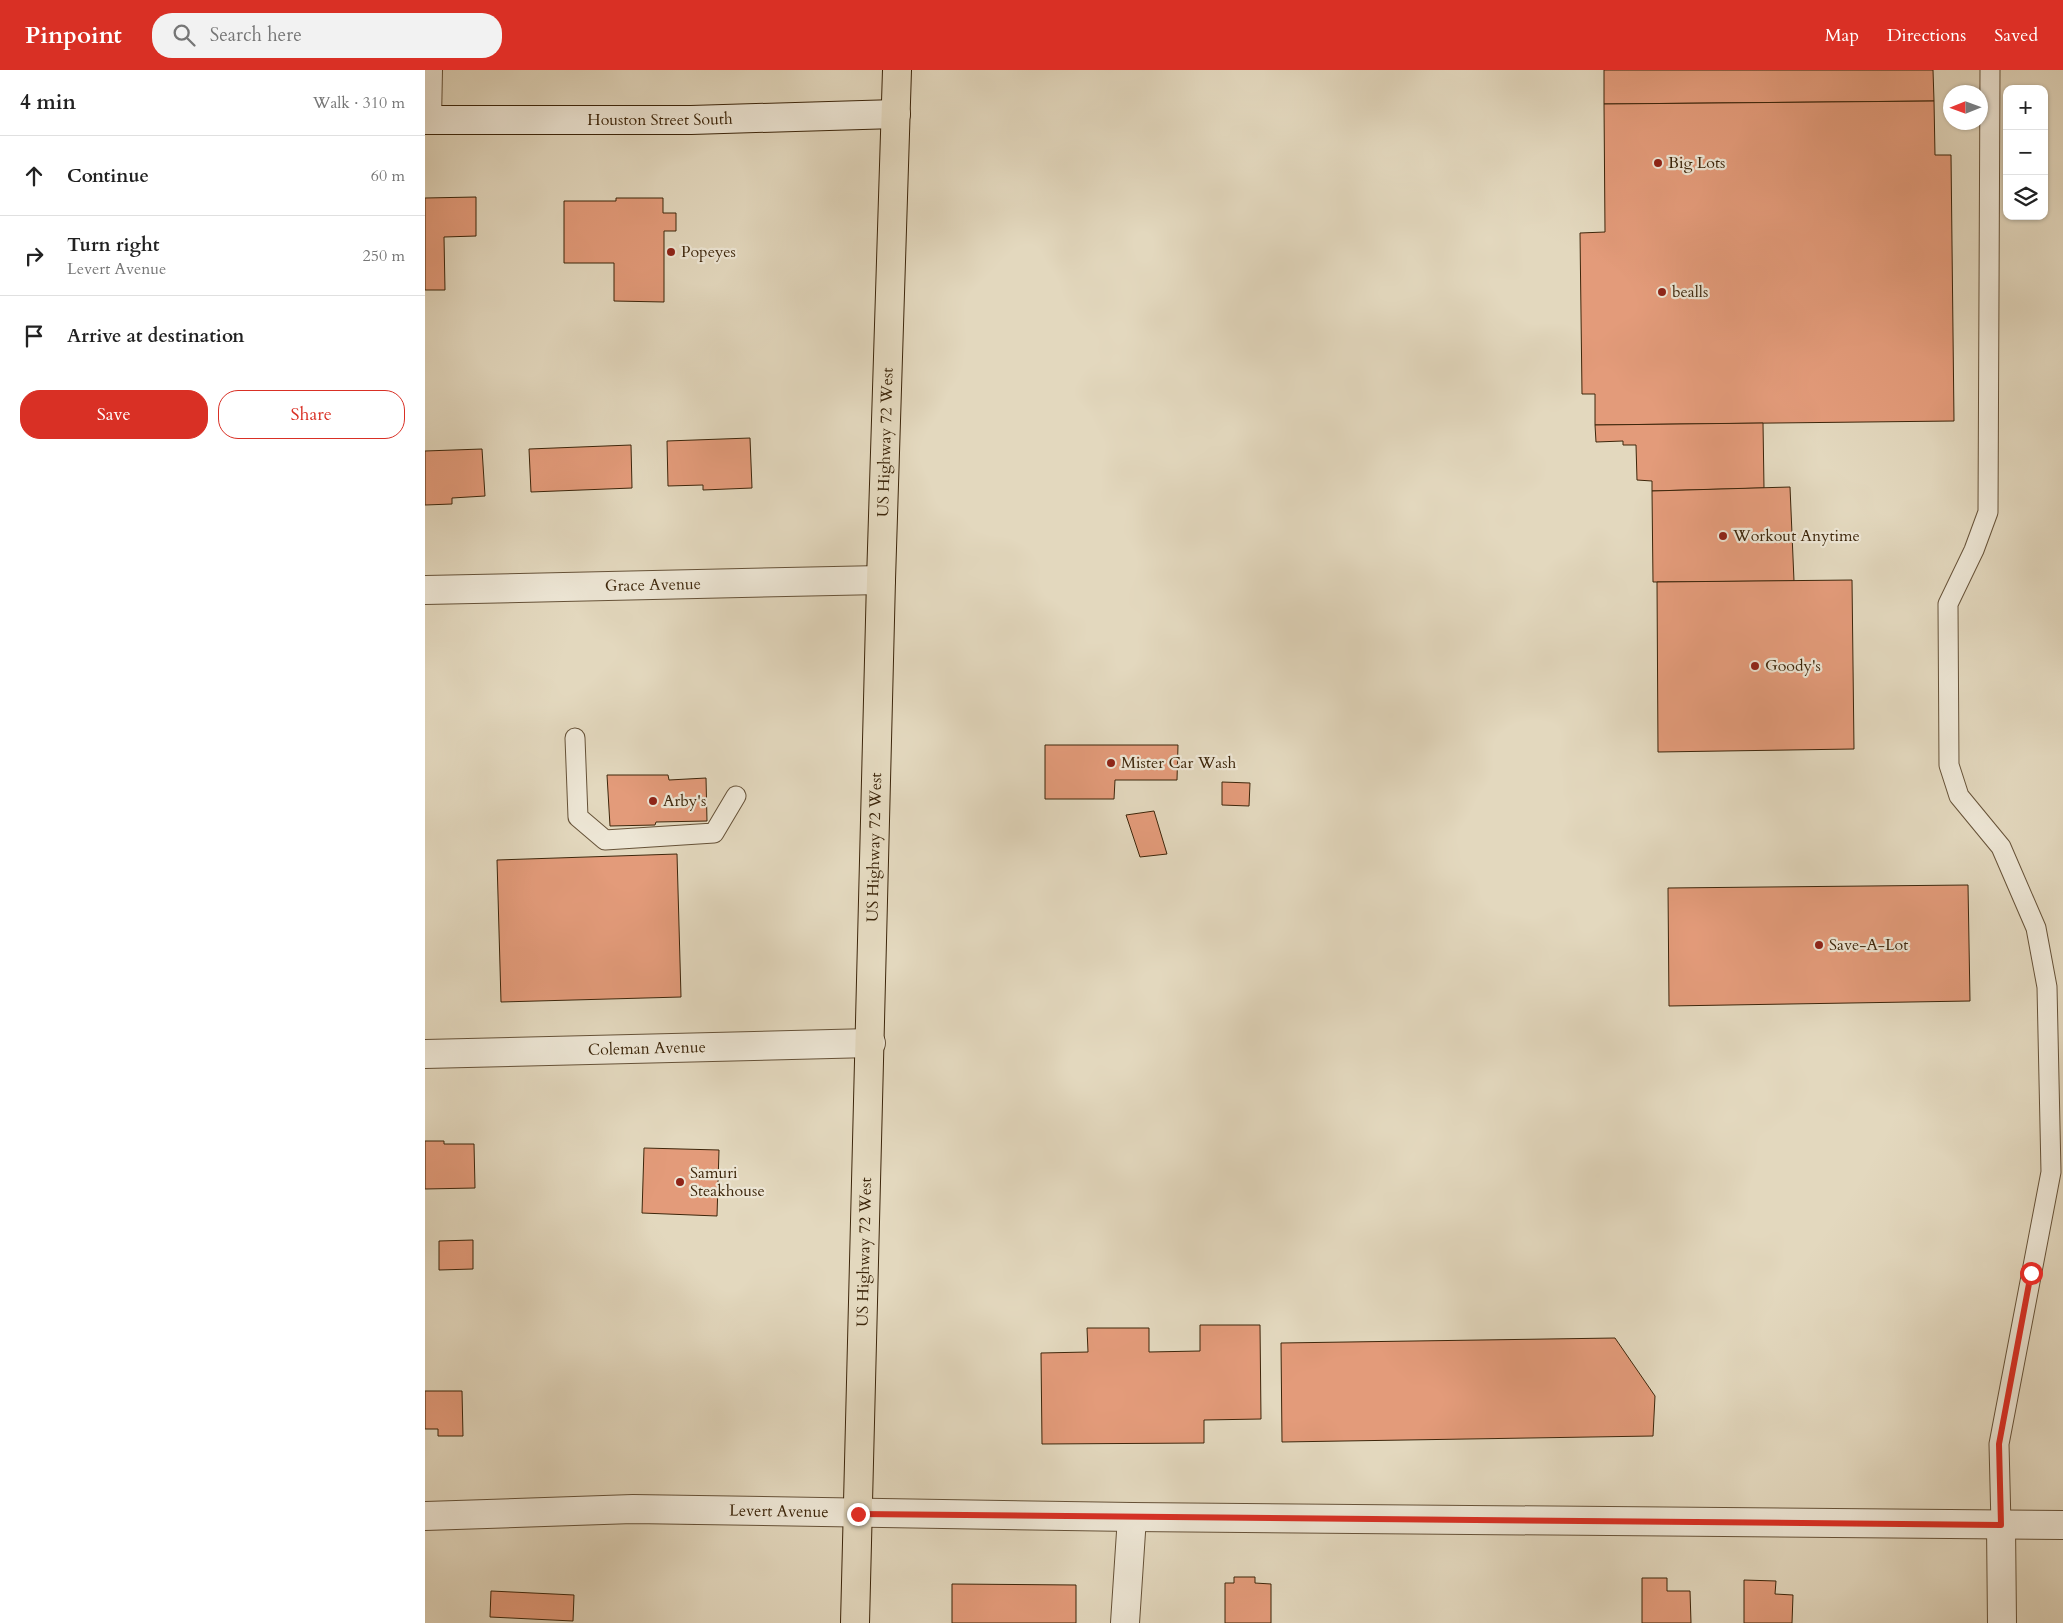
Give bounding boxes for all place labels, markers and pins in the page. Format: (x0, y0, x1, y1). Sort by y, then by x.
place label: Big Lots (1668, 152, 1725, 174)
marker: Big Lots (1652, 157, 1664, 169)
place label: Popeyes (681, 241, 736, 263)
marker: Popeyes (665, 246, 677, 258)
place label: bealls (1672, 281, 1708, 303)
marker: bealls (1656, 286, 1668, 298)
place label: Workout Anytime (1732, 525, 1860, 547)
marker: Workout Anytime (1717, 530, 1729, 542)
place label: Goody's (1765, 655, 1821, 677)
marker: Goody's (1749, 660, 1761, 672)
place label: Mister Car Wash (1121, 752, 1237, 774)
marker: Mister Car Wash (1105, 757, 1117, 769)
place label: Arby's (663, 790, 706, 812)
marker: Arby's (647, 795, 659, 807)
place label: Save-A-Lot (1829, 934, 1908, 956)
marker: Save-A-Lot (1813, 939, 1825, 951)
place label: Samuri Steakhouse (690, 1162, 765, 1202)
marker: Samuri Steakhouse (674, 1176, 686, 1188)

